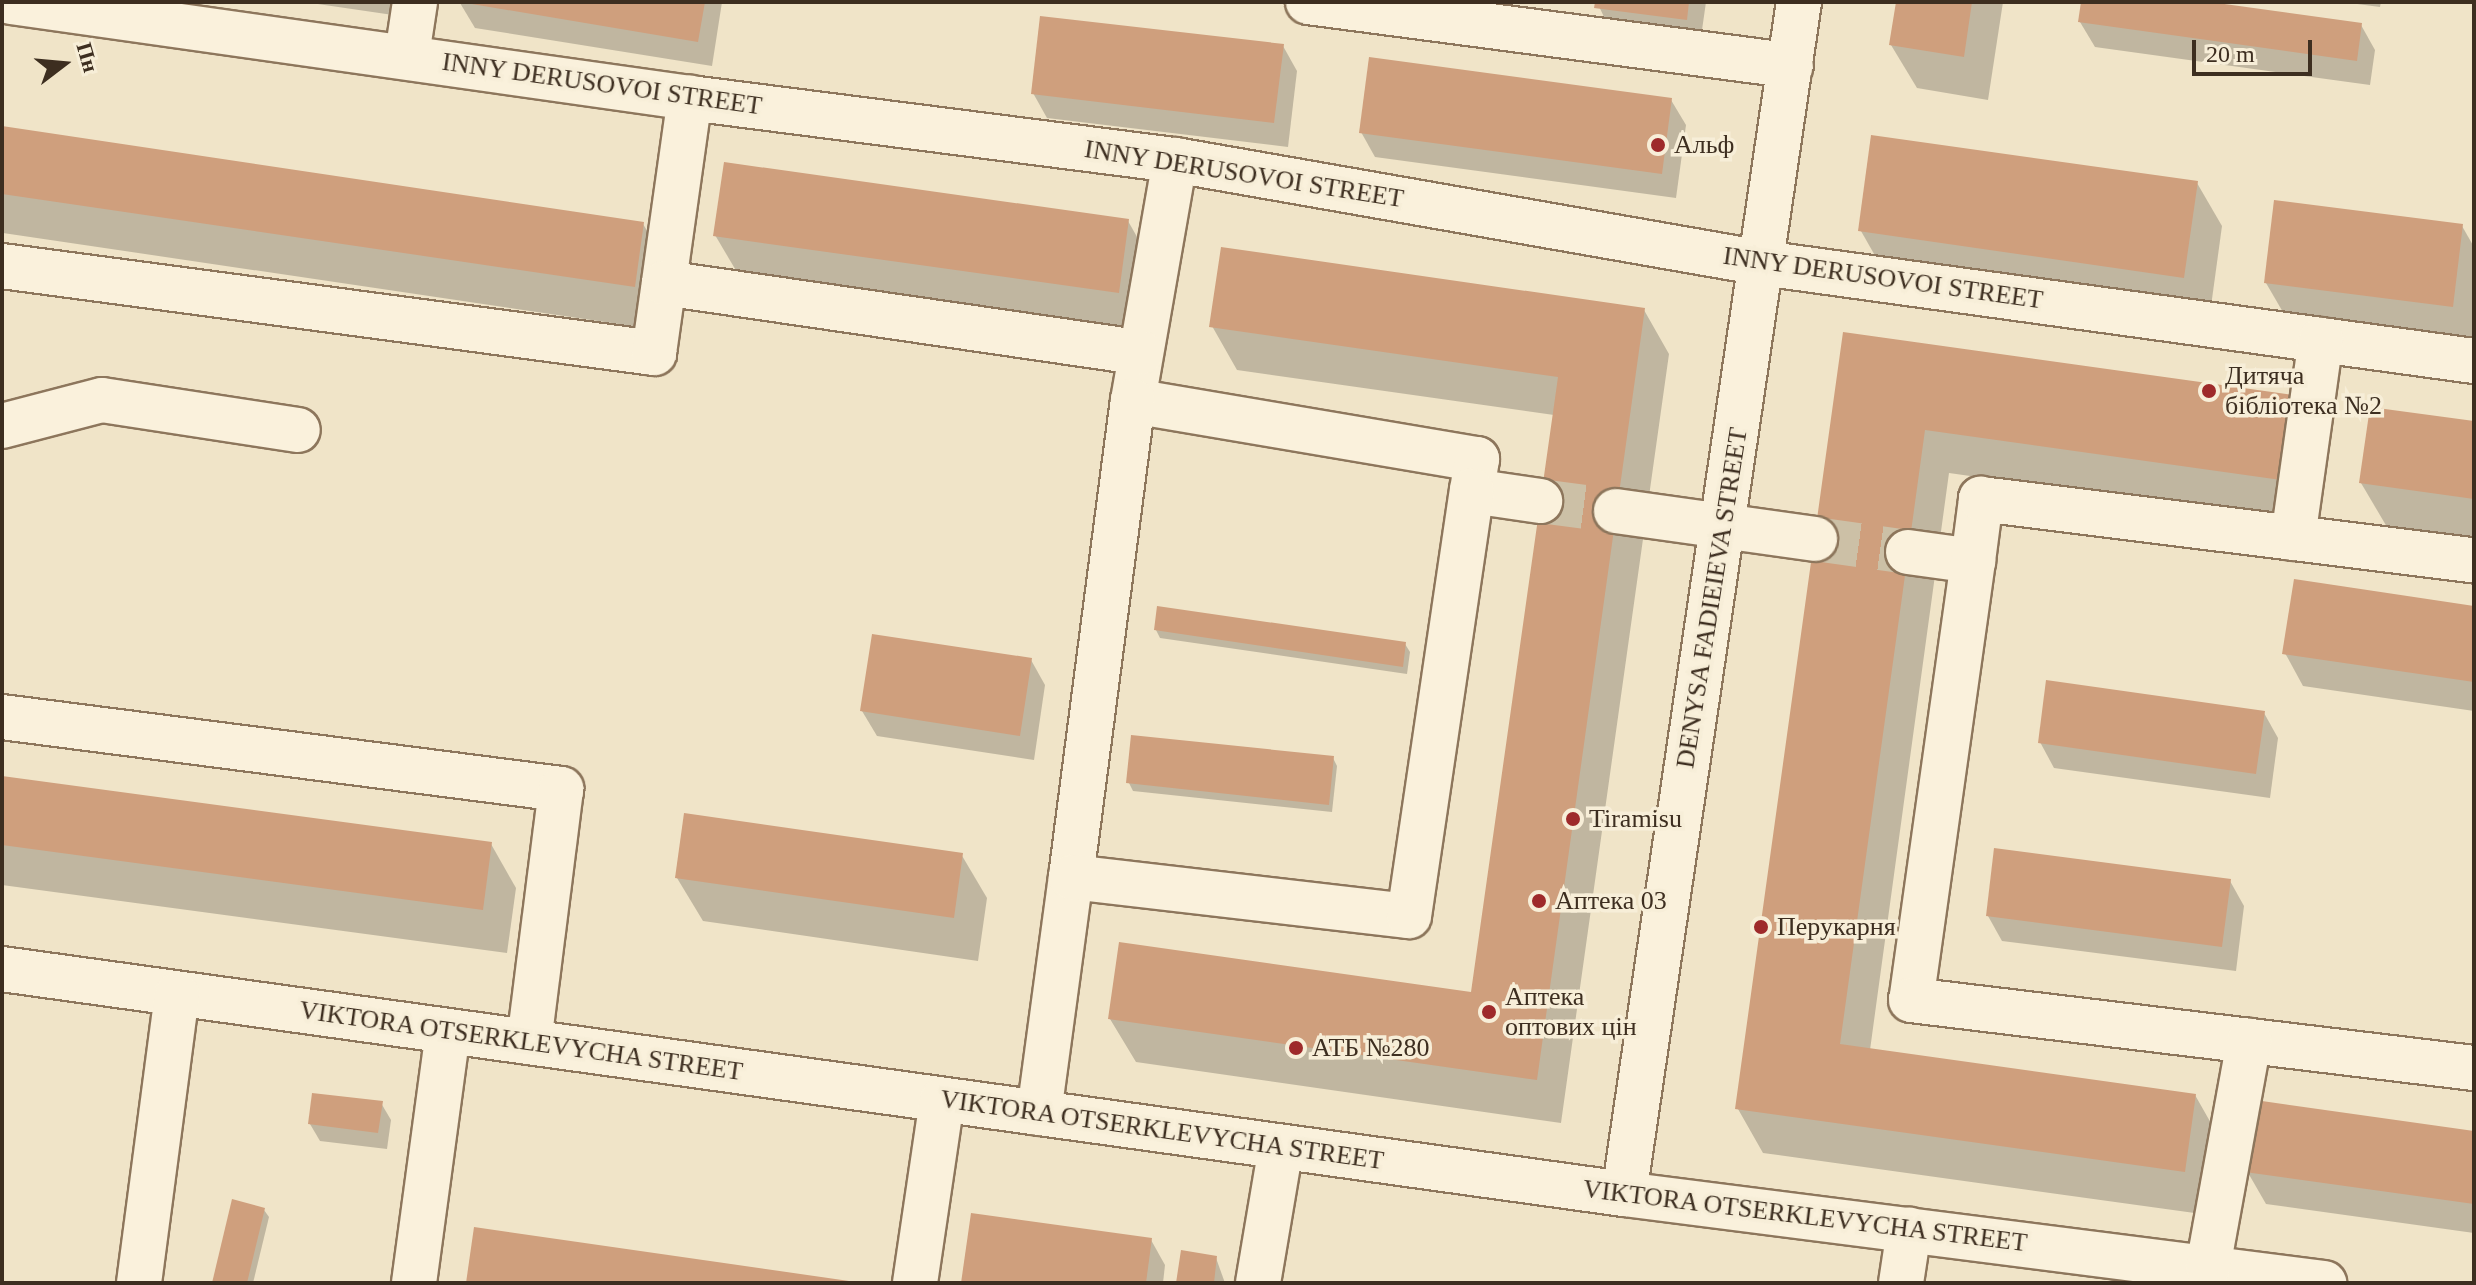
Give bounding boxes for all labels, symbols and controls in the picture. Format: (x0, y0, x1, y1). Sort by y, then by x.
north arrow (24, 24, 104, 104)
scale bar (2196, 24, 2316, 74)
text: Пн (71, 39, 104, 75)
text: 20 m (2206, 41, 2255, 67)
street label: INNY DERUSOVOI STREET (440, 46, 764, 122)
place label: Альф (1674, 129, 1734, 161)
street label: INNY DERUSOVOI STREET (1082, 133, 1406, 215)
marker: Альф (1649, 136, 1667, 154)
street label: INNY DERUSOVOI STREET (1721, 240, 2045, 316)
place label: Дитяча бібліотека №2 (2225, 360, 2382, 422)
marker: Дитяча бібліотека №2 (2200, 382, 2218, 400)
street label: DENYSA FADIEIEVA STREET (1669, 424, 1755, 772)
place label: Tiramisu (1589, 803, 1682, 835)
marker: Tiramisu (1564, 810, 1582, 828)
place label: Аптека 03 (1555, 885, 1667, 917)
marker: Аптека 03 (1530, 892, 1548, 910)
place label: Перукарня (1777, 911, 1896, 943)
marker: Перукарня (1752, 918, 1770, 936)
place label: Аптека оптових цін (1505, 981, 1637, 1042)
street label: VIKTORA OTSERKLEVYCHA STREET (296, 994, 746, 1088)
marker: Аптека оптових цін (1480, 1003, 1498, 1021)
place label: АТБ №280 (1312, 1032, 1430, 1064)
marker: АТБ №280 (1287, 1039, 1305, 1057)
street label: VIKTORA OTSERKLEVYCHA STREET (937, 1083, 1387, 1177)
street label: VIKTORA OTSERKLEVYCHA STREET (1580, 1173, 2030, 1259)

